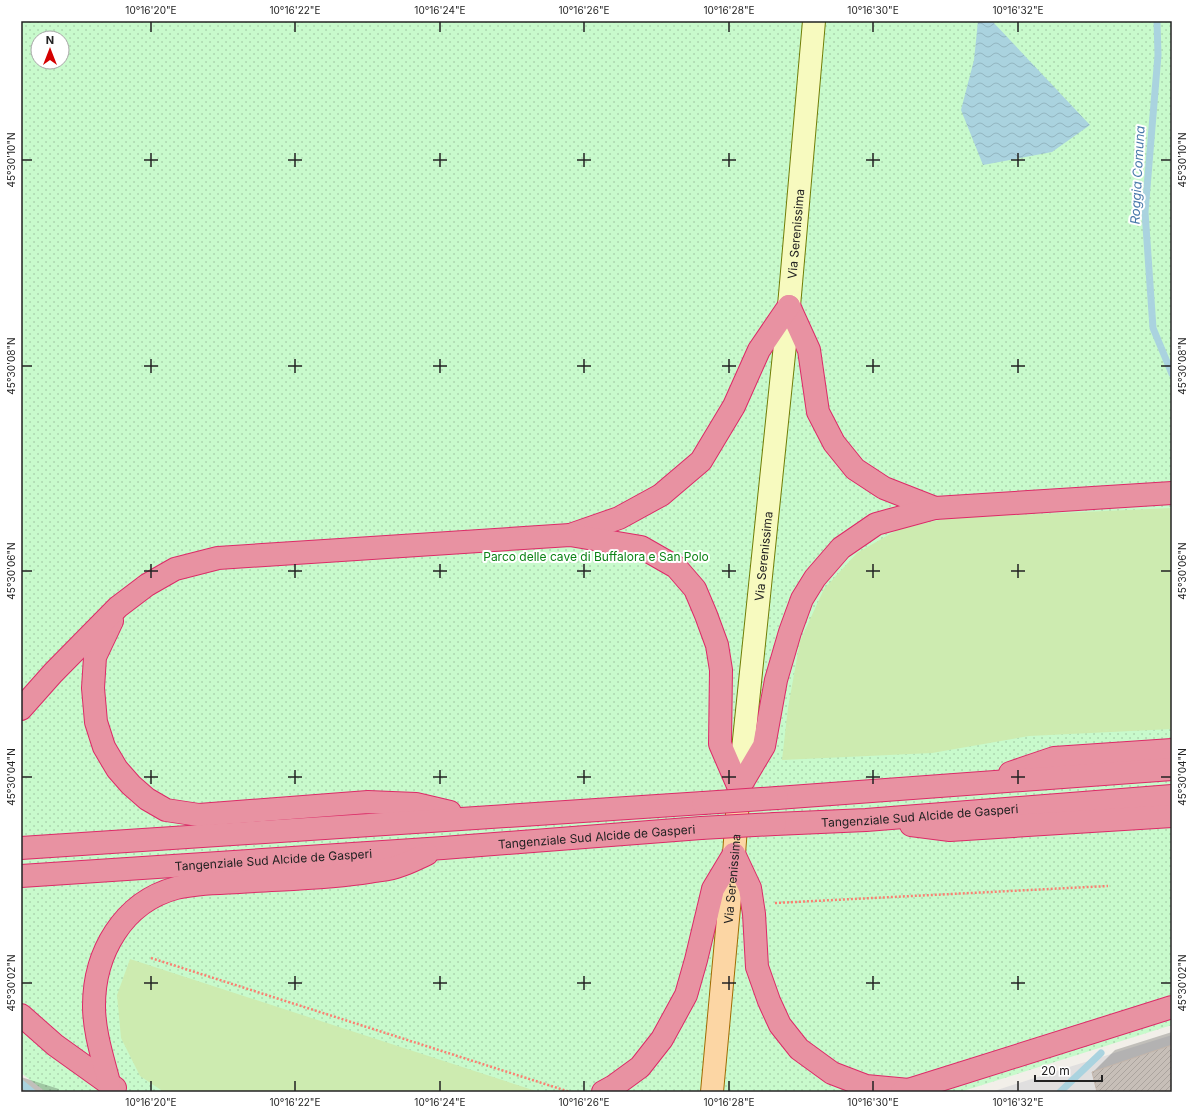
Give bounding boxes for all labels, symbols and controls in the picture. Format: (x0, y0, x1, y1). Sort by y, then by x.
text: 10°16'20"E (125, 4, 177, 16)
text: 10°16'22"E (269, 4, 321, 16)
text: 10°16'24"E (414, 4, 466, 16)
text: 10°16'26"E (558, 4, 610, 16)
text: 10°16'28"E (703, 4, 755, 16)
text: 10°16'30"E (847, 4, 899, 16)
text: 10°16'32"E (992, 4, 1044, 16)
north arrow (30, 30, 70, 70)
text: N (46, 33, 54, 47)
water label: Roggia Comuna (1126, 125, 1148, 225)
text: 45°30'10"N (5, 132, 17, 188)
text: 45°30'10"N (1176, 132, 1188, 188)
street label: Via Serenissima (784, 188, 807, 279)
text: 45°30'08"N (5, 337, 17, 395)
text: 45°30'08"N (1176, 337, 1188, 395)
street label: Via Serenissima (751, 511, 775, 602)
text: 45°30'06"N (5, 542, 17, 600)
text: 45°30'06"N (1176, 542, 1188, 600)
park label: Parco delle cave di Buffalora e San Polo (483, 549, 709, 564)
text: 45°30'04"N (5, 748, 17, 806)
text: 45°30'04"N (1176, 748, 1188, 806)
street label: Tangenziale Sud Alcide de Gasperi (821, 801, 1019, 829)
street label: Tangenziale Sud Alcide de Gasperi (497, 821, 696, 851)
street label: Via Serenissima (720, 833, 743, 925)
street label: Tangenziale Sud Alcide de Gasperi (174, 845, 373, 873)
text: 45°30'02"N (5, 954, 17, 1012)
text: 45°30'02"N (1176, 954, 1188, 1012)
scale bar (1035, 1057, 1102, 1083)
text: 20 m (1041, 1063, 1070, 1078)
text: 10°16'20"E (125, 1096, 177, 1108)
text: 10°16'22"E (269, 1096, 321, 1108)
text: 10°16'24"E (414, 1096, 466, 1108)
text: 10°16'26"E (558, 1096, 610, 1108)
text: 10°16'28"E (703, 1096, 755, 1108)
text: 10°16'30"E (847, 1096, 899, 1108)
text: 10°16'32"E (992, 1096, 1044, 1108)

